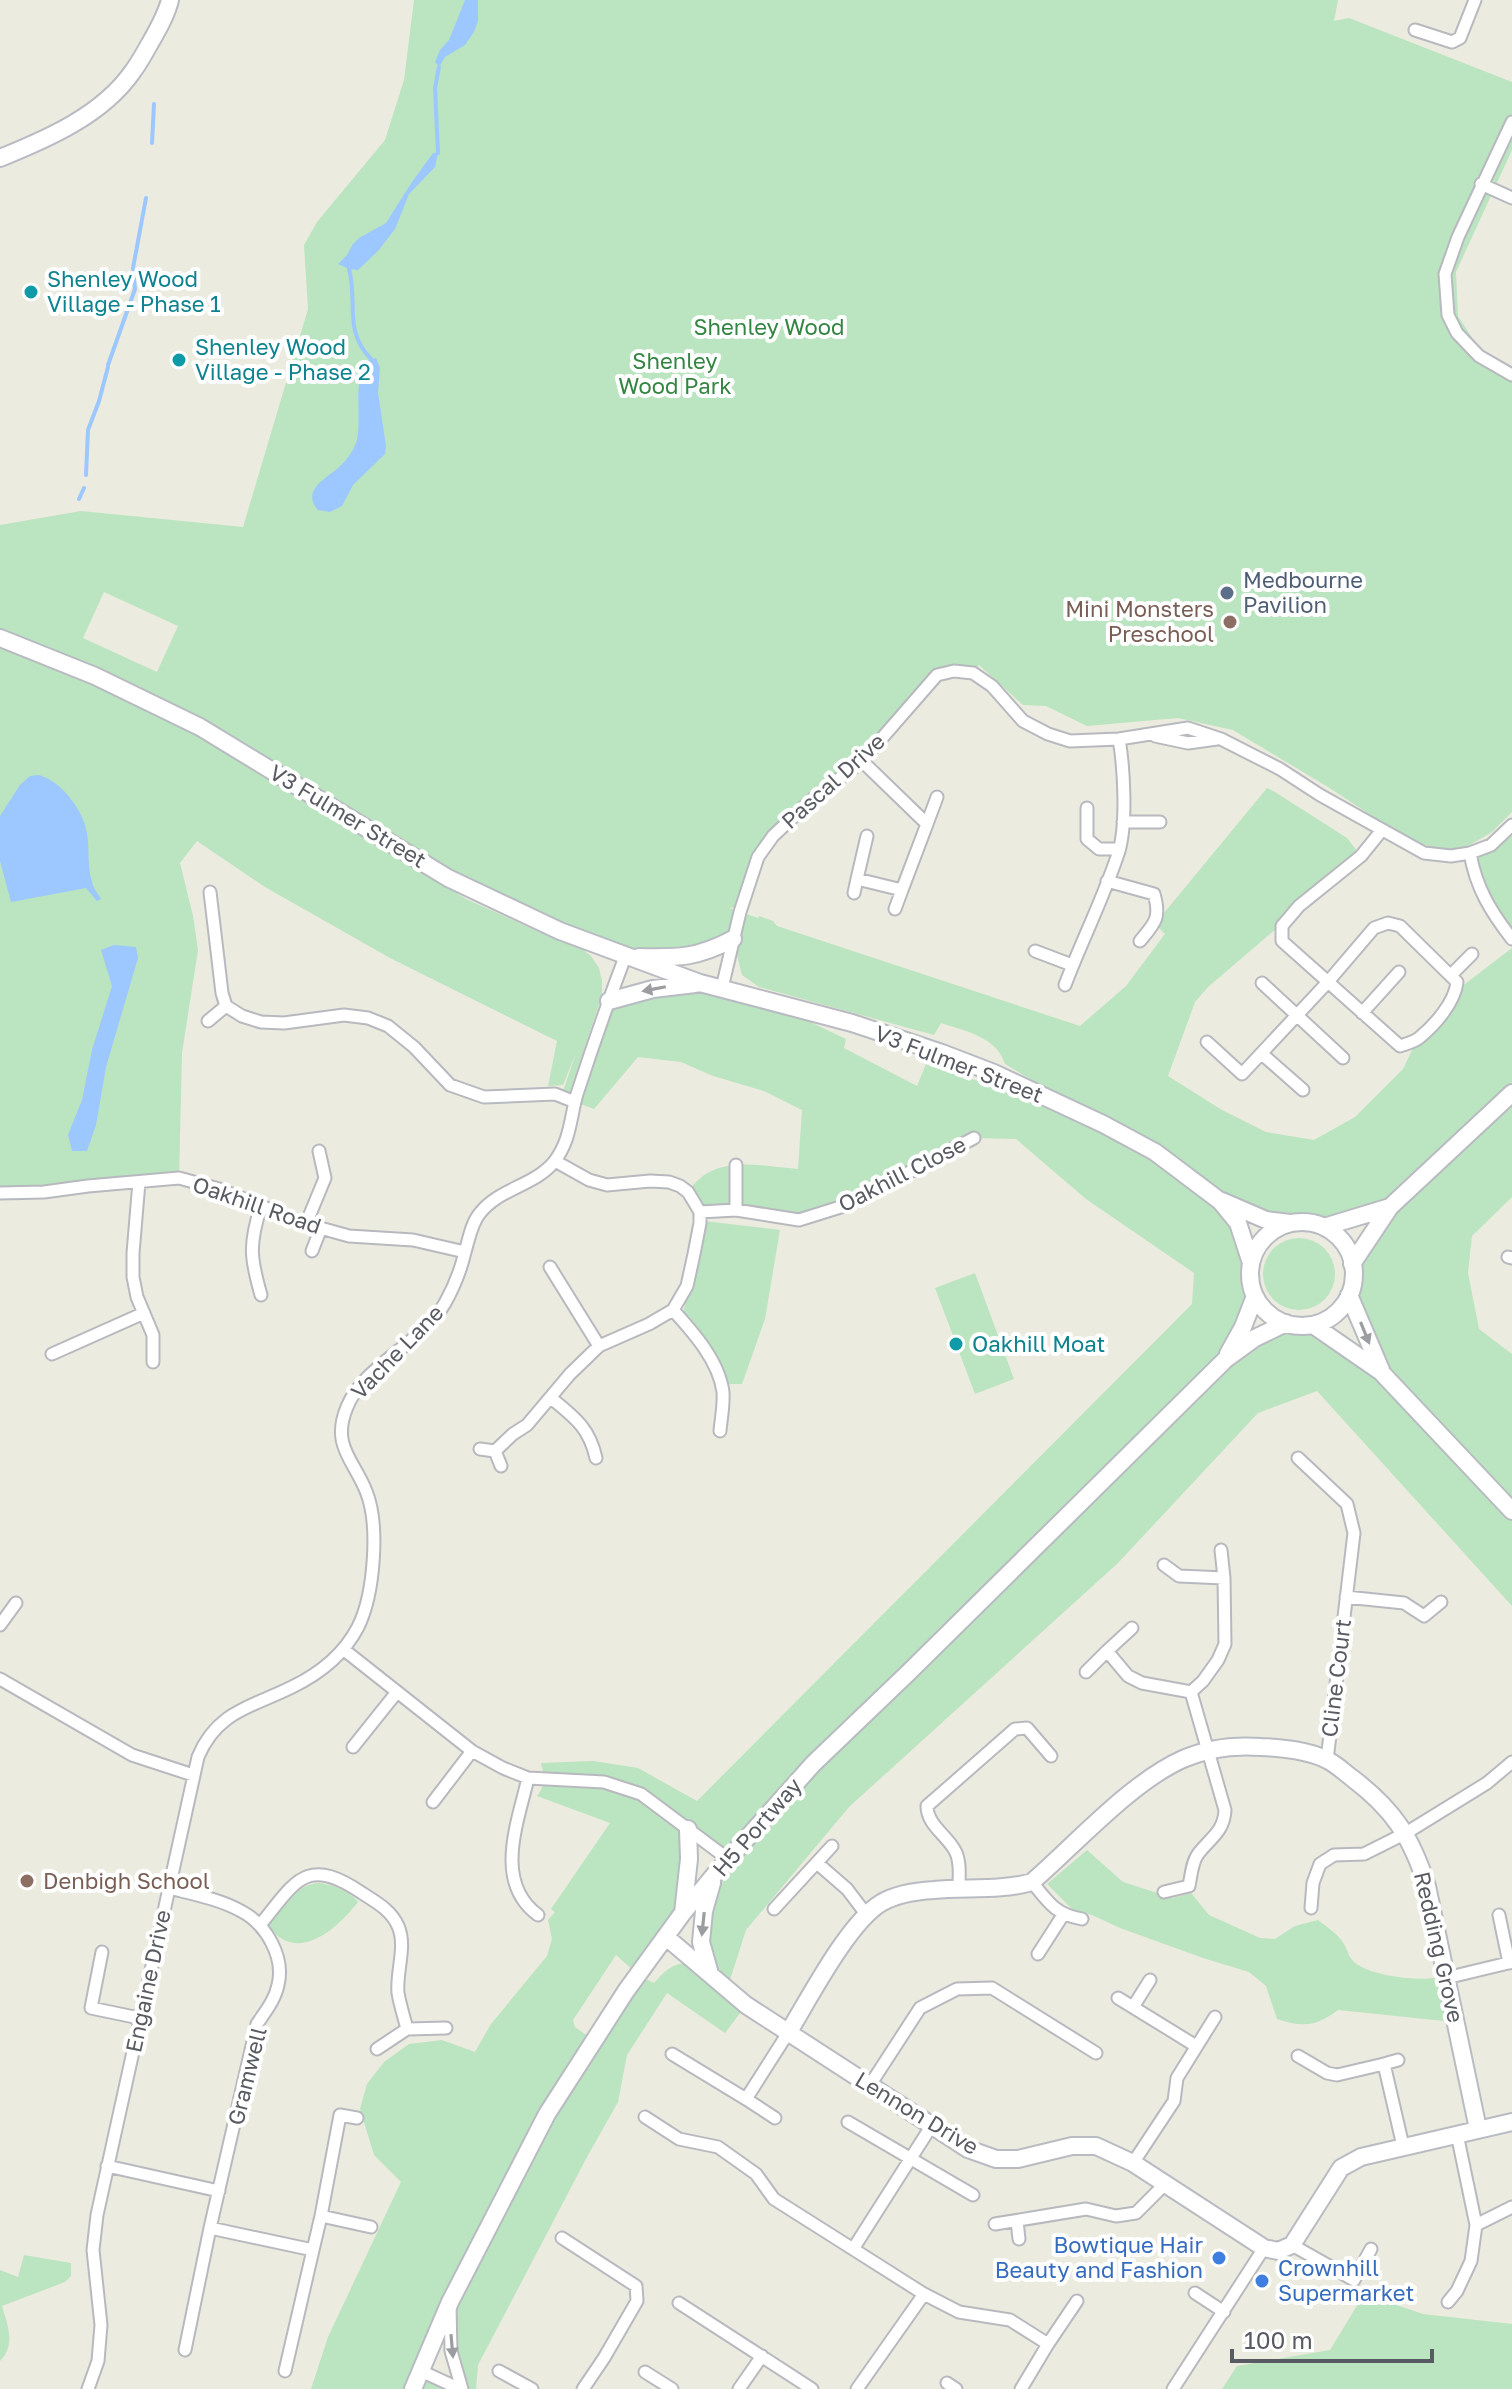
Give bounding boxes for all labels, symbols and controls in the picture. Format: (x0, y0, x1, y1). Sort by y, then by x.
place label: Shenley Wood Village - Phase 1 (47, 265, 221, 317)
marker: Shenley Wood Village - Phase 1 (22, 283, 40, 301)
park label: Shenley Wood (693, 313, 845, 340)
place label: Shenley Wood Village - Phase 2 (195, 333, 371, 385)
park label: Shenley Wood Park (618, 347, 732, 399)
marker: Shenley Wood Village - Phase 2 (170, 351, 188, 369)
place label: Medbourne Pavilion (1243, 566, 1363, 618)
marker: Medbourne Pavilion (1218, 584, 1236, 602)
place label: Mini Monsters Preschool (1065, 595, 1214, 647)
marker: Mini Monsters Preschool (1221, 613, 1239, 631)
street label: Pascal Drive (775, 727, 890, 834)
street label: V3 Fulmer Street (265, 758, 431, 873)
one-way arrow (641, 984, 666, 996)
street label: V3 Fulmer Street (871, 1019, 1047, 1108)
street label: Oakhill Close (833, 1130, 970, 1217)
street label: Oakhill Road (189, 1170, 325, 1239)
street label: Vache Lane (345, 1299, 448, 1405)
one-way arrow (1359, 1321, 1372, 1345)
place label: Oakhill Moat (972, 1330, 1105, 1357)
marker: Oakhill Moat (947, 1335, 965, 1353)
street label: Cline Court (1315, 1617, 1356, 1739)
street label: H5 Portway (706, 1772, 807, 1882)
place label: Denbigh School (43, 1867, 210, 1894)
street label: Redding Grove (1409, 1869, 1470, 2025)
marker: Denbigh School (18, 1872, 36, 1890)
street label: Engaine Drive (119, 1907, 176, 2055)
one-way arrow (697, 1912, 710, 1937)
street label: Gramwell (221, 2024, 272, 2128)
street label: Lennon Drive (851, 2065, 984, 2160)
place label: Bowtique Hair Beauty and Fashion (995, 2231, 1203, 2283)
marker: Bowtique Hair Beauty and Fashion (1210, 2249, 1228, 2267)
place label: Crownhill Supermarket (1278, 2254, 1414, 2306)
marker: Crownhill Supermarket (1253, 2272, 1271, 2290)
scale bar (1232, 2313, 1432, 2363)
text: 100 m (1244, 2325, 1313, 2354)
one-way arrow (446, 2334, 459, 2359)

